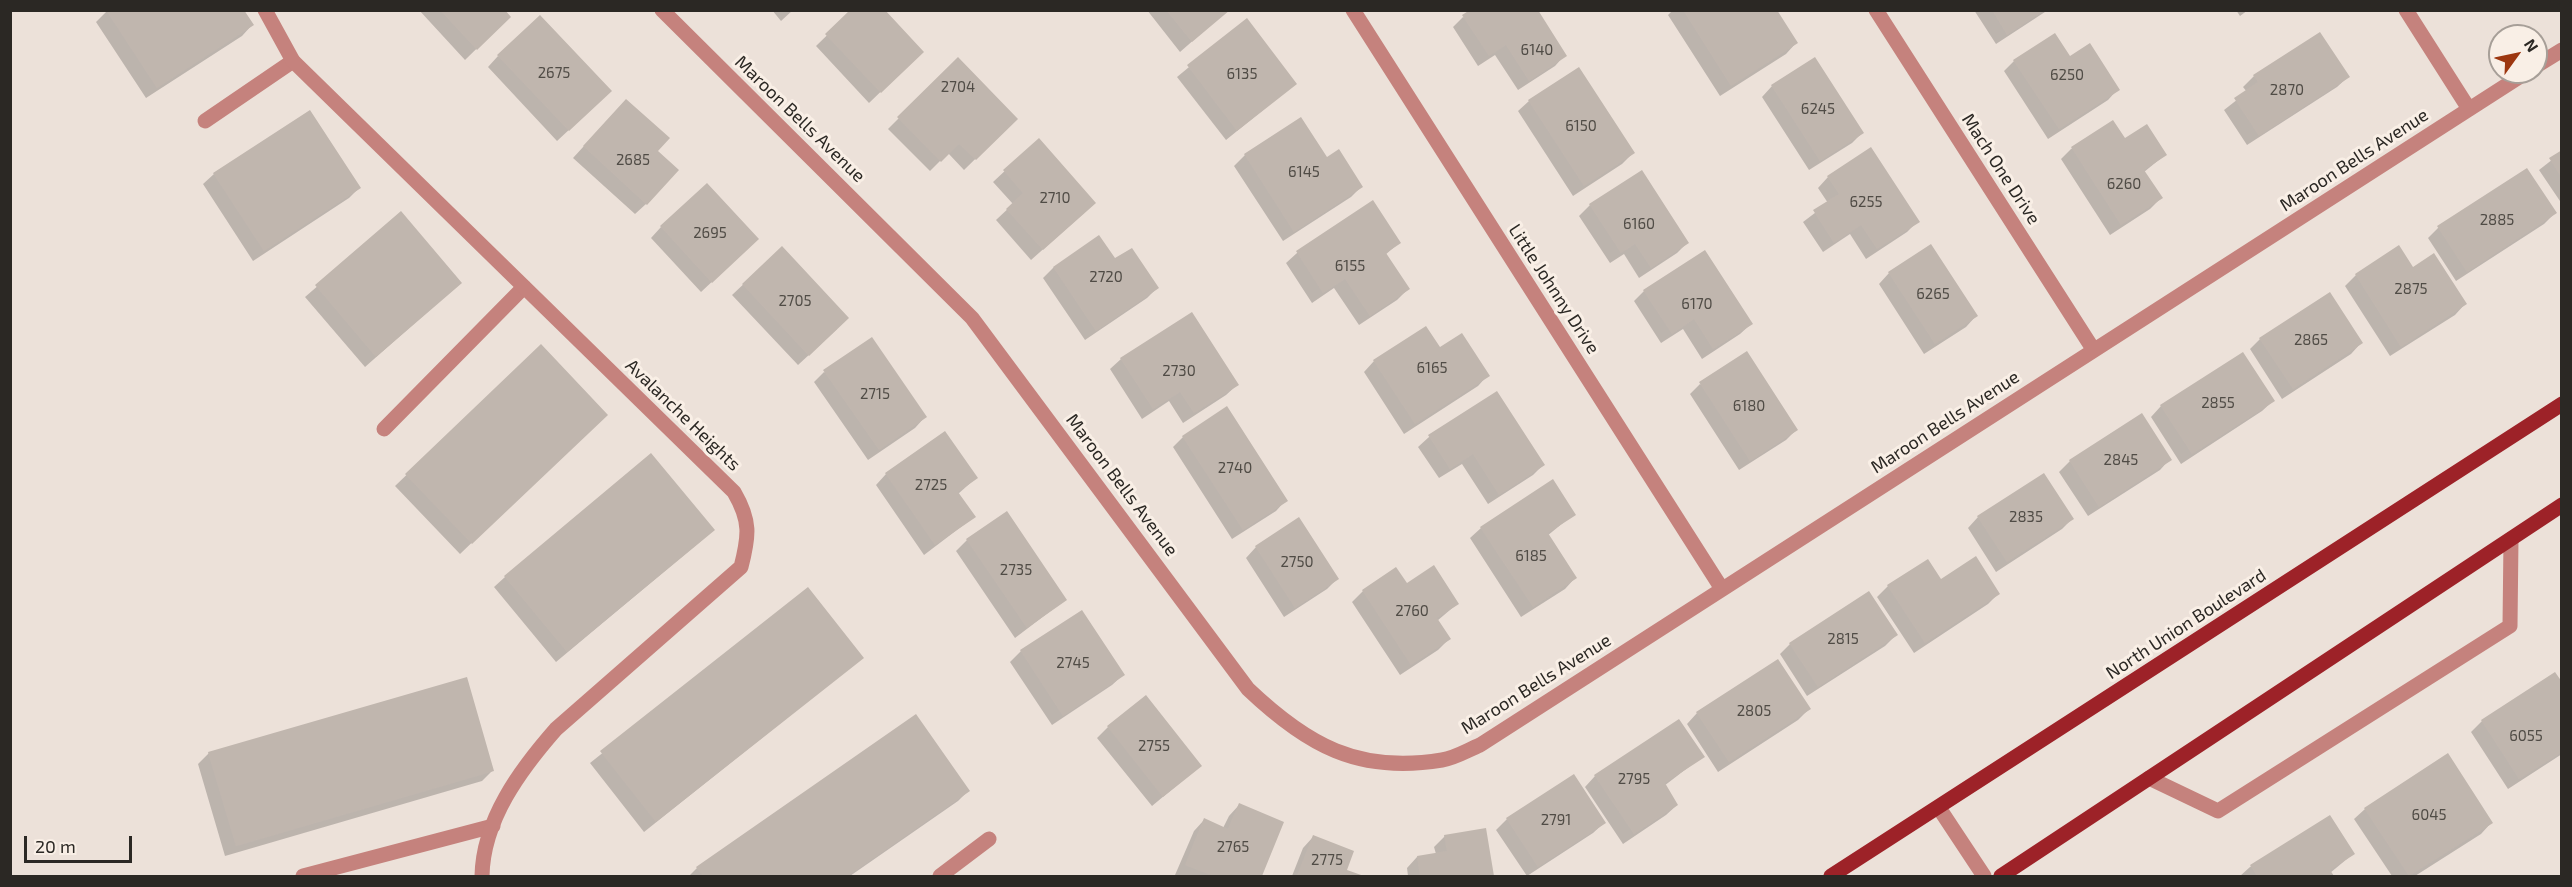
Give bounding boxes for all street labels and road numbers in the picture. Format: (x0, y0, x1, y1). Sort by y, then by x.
street label: Maroon Bells Avenue (730, 51, 870, 187)
street label: Maroon Bells Avenue (2276, 104, 2432, 216)
street label: Mach One Drive (1957, 110, 2045, 228)
street label: Little Johnny Drive (1504, 220, 1604, 358)
street label: Avalanche Heights (621, 355, 745, 475)
street label: Maroon Bells Avenue (1867, 366, 2023, 478)
street label: Maroon Bells Avenue (1061, 410, 1183, 560)
street label: North Union Boulevard (2102, 564, 2270, 684)
street label: Maroon Bells Avenue (1457, 629, 1615, 739)

